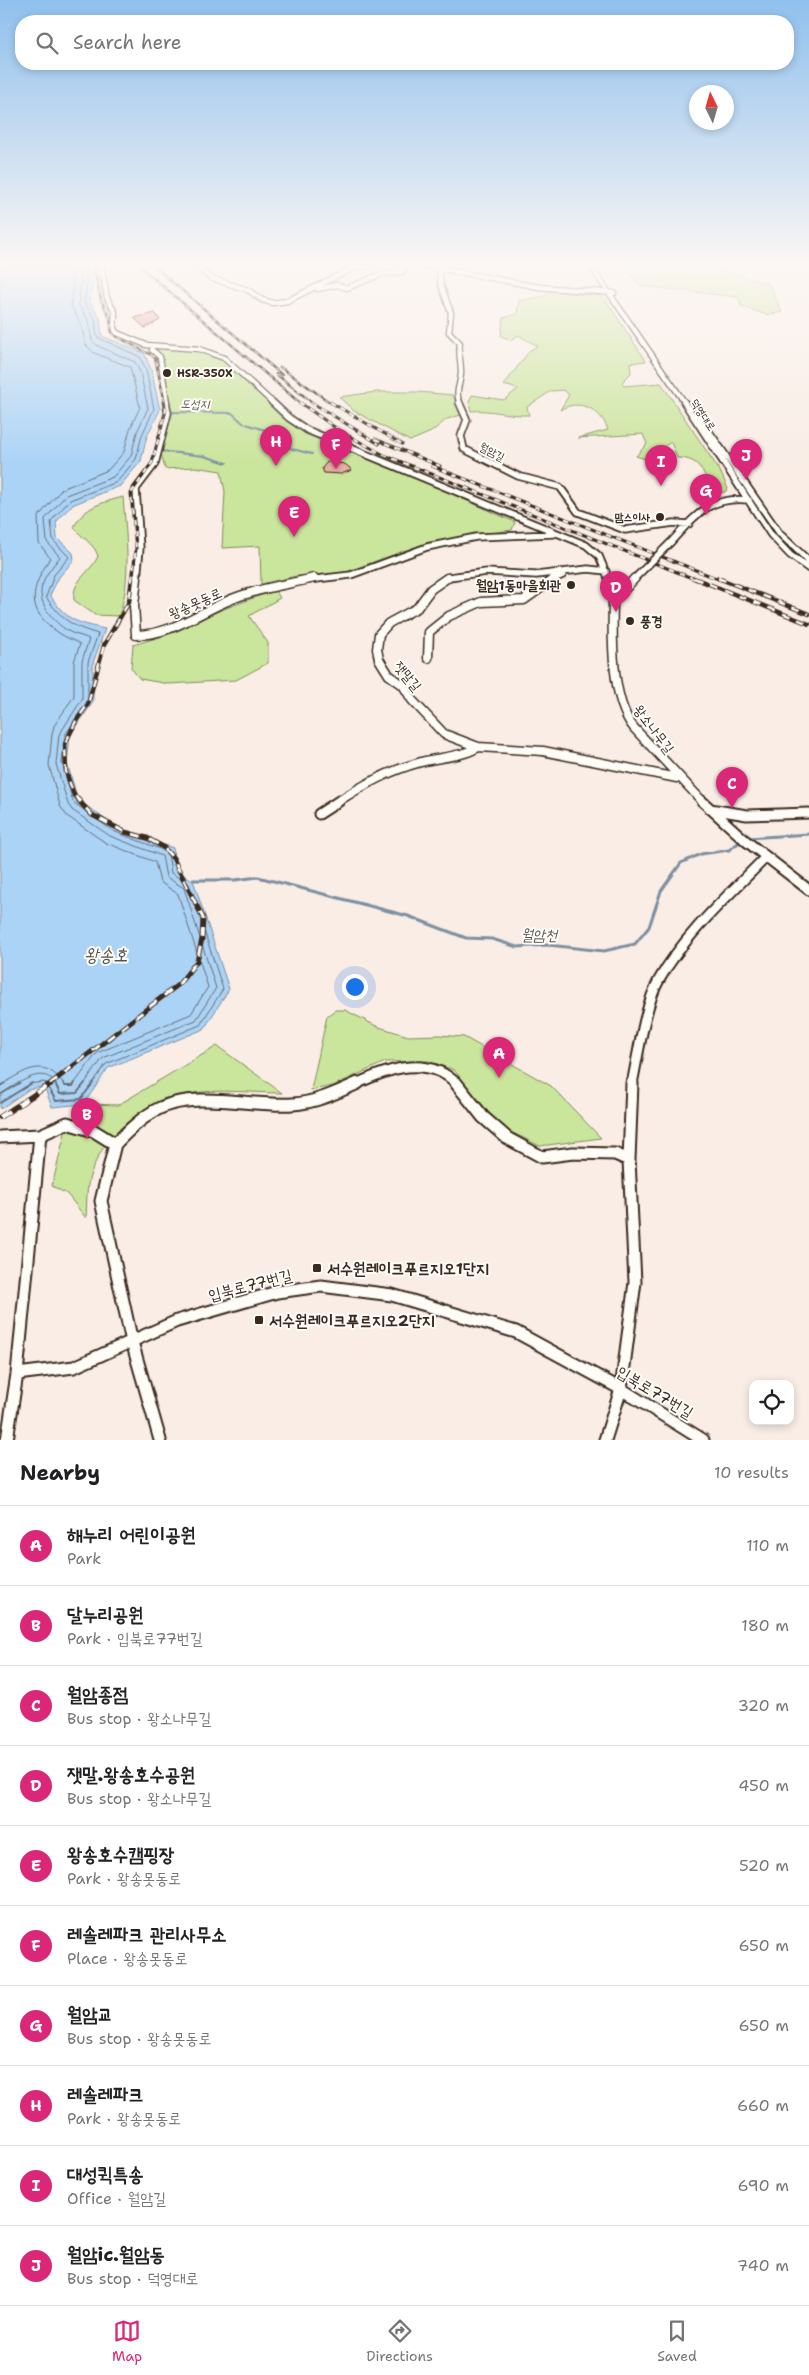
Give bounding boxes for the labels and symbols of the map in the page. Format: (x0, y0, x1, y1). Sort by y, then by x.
north arrow (689, 85, 734, 130)
place label: HSR-350X (177, 366, 233, 381)
marker: HSR-350X (161, 367, 173, 379)
water label: 도섭지 (180, 396, 211, 412)
street label: 덕영대로 (687, 396, 719, 434)
pin: H (260, 425, 292, 466)
pin: F (320, 428, 352, 469)
street label: 월암길 (477, 439, 507, 465)
pin: J (730, 439, 762, 480)
pin: I (645, 445, 677, 486)
pin: G (690, 474, 722, 515)
pin: E (278, 496, 310, 537)
place label: 맘스이사 (615, 510, 650, 525)
marker: 맘스이사 (654, 511, 666, 523)
pin: D (600, 571, 632, 612)
place label: 월암1동마을회관 (476, 576, 562, 594)
marker: 월암1동마을회관 (565, 579, 577, 591)
street label: 왕송못동로 (166, 583, 224, 623)
place label: 풍경 (640, 612, 663, 630)
marker: 풍경 (624, 615, 636, 627)
street label: 잿말길 (390, 657, 426, 695)
street label: 왕소나무길 (630, 701, 679, 757)
pin: C (716, 767, 748, 808)
water label: 월암천 (521, 925, 559, 945)
water label: 왕송호 (84, 943, 128, 967)
your location (342, 974, 368, 1000)
pin: A (483, 1037, 515, 1078)
pin: B (71, 1098, 103, 1139)
place label: 서수원레이크푸르지오1단지 (327, 1258, 489, 1279)
marker: 서수원레이크푸르지오1단지 (311, 1262, 323, 1274)
street label: 입북로77번길 (206, 1264, 294, 1306)
place label: 서수원레이크푸르지오2단지 (269, 1310, 435, 1331)
marker: 서수원레이크푸르지오2단지 (253, 1314, 265, 1326)
street label: 입북로77번길 (613, 1361, 697, 1423)

